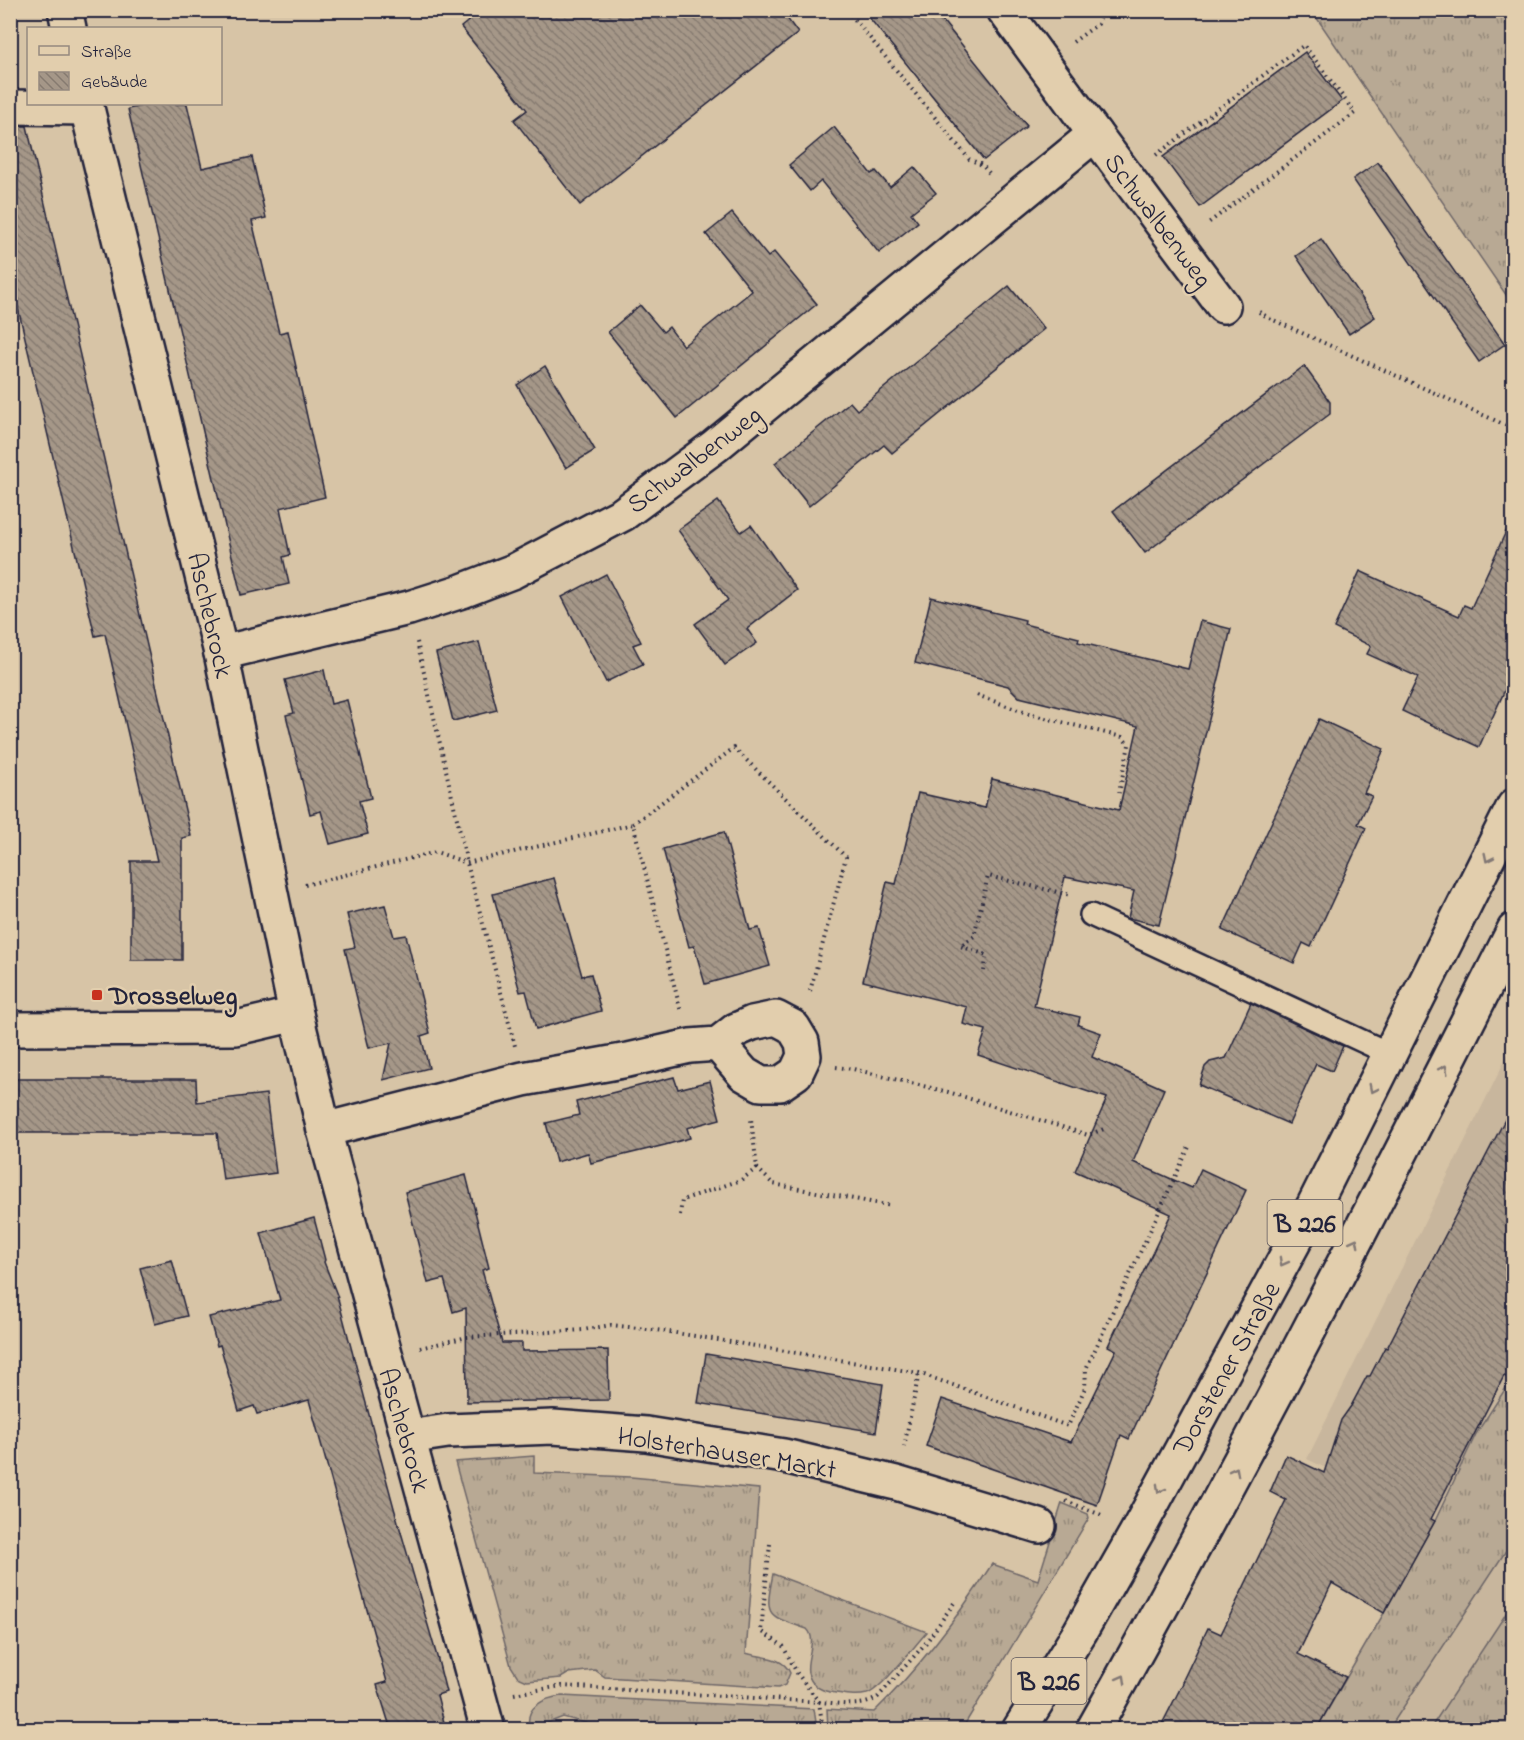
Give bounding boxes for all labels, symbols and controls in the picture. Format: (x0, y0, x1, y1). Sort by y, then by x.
legend (27, 27, 222, 105)
text: Straße (81, 40, 132, 66)
text: Gebäude (81, 70, 148, 96)
street label: Schwalbenweg (1093, 146, 1221, 297)
street label: Schwalbenweg (620, 397, 771, 525)
street label: Aschebrock (175, 549, 242, 682)
one-way arrow (1483, 852, 1495, 863)
place label: Drosselweg (107, 978, 237, 1018)
marker: Drosselweg (90, 988, 104, 1002)
one-way arrow (1437, 1064, 1448, 1075)
one-way arrow (1369, 1083, 1380, 1093)
road number: B 226 (1268, 1200, 1342, 1246)
one-way arrow (1348, 1238, 1359, 1249)
one-way arrow (1279, 1256, 1290, 1266)
street label: Dorstener Straße (1164, 1274, 1293, 1464)
street label: Aschebrock (366, 1364, 439, 1498)
street label: Holsterhauser Markt (615, 1418, 839, 1491)
one-way arrow (1228, 1466, 1239, 1477)
one-way arrow (1156, 1483, 1167, 1493)
road number: B 226 (1012, 1658, 1086, 1704)
one-way arrow (1114, 1674, 1126, 1685)

